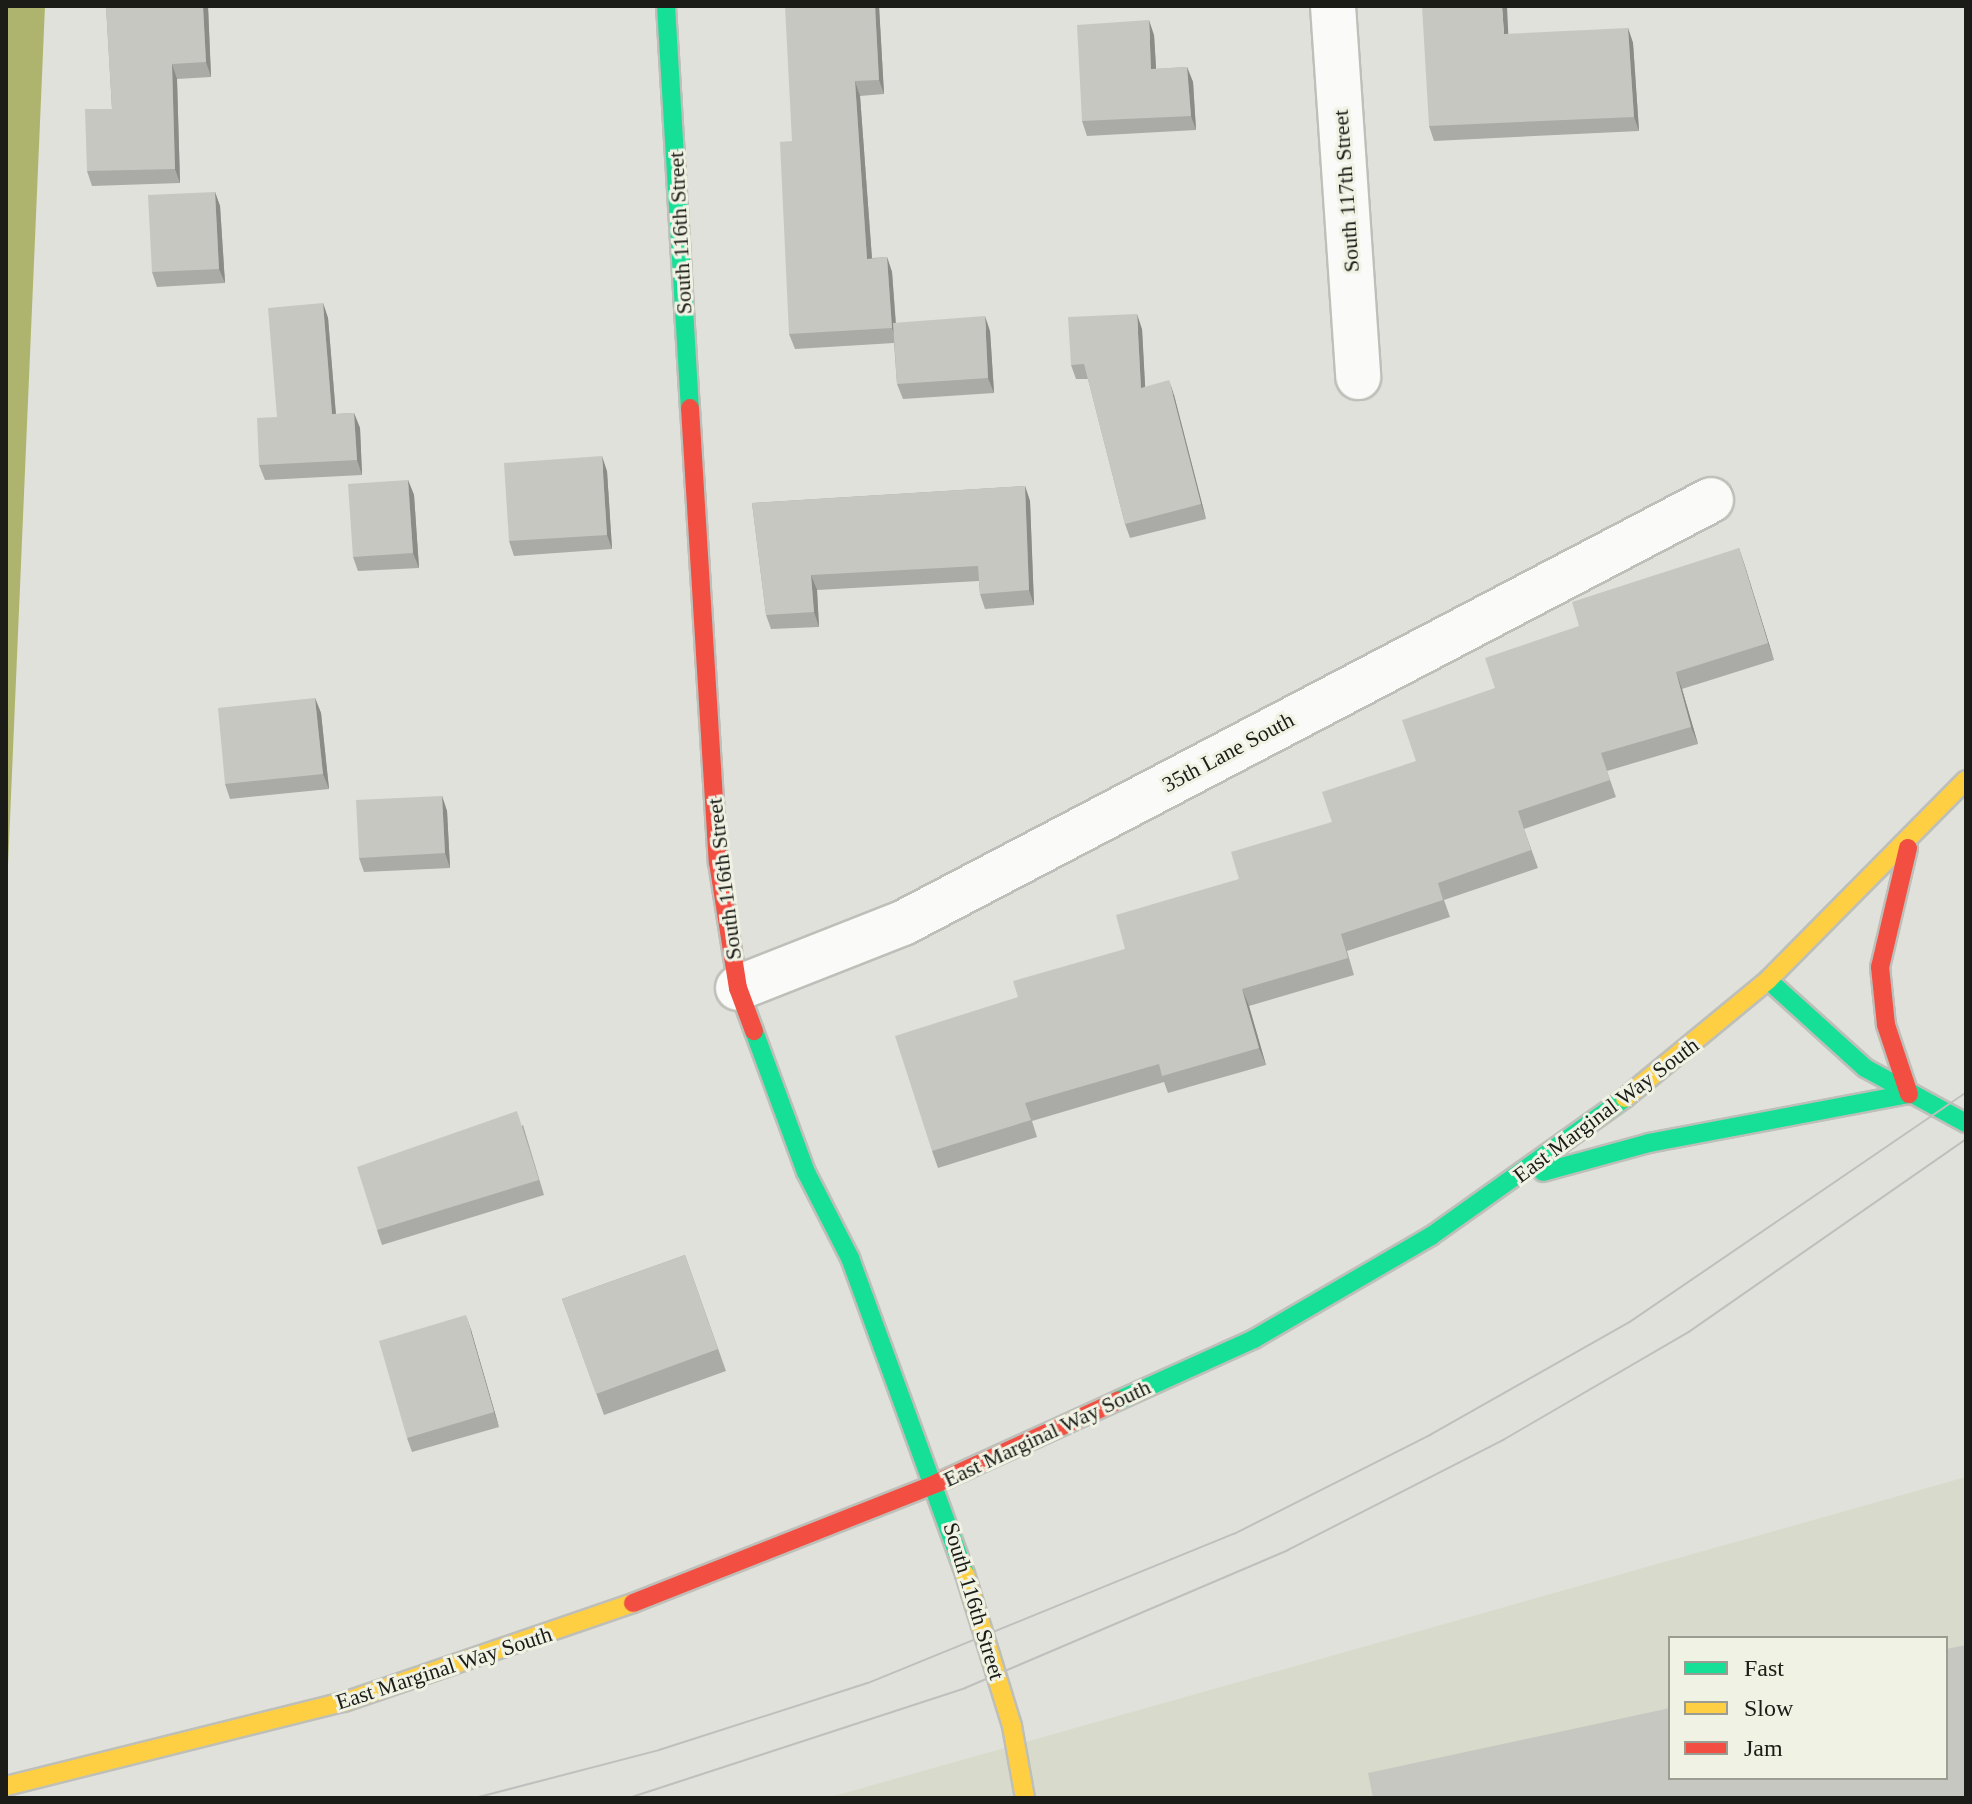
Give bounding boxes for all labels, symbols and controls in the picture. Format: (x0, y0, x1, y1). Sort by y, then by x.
street label: South 117th Street (1327, 109, 1365, 273)
street label: South 116th Street (663, 151, 697, 315)
street label: 35th Lane South (1158, 706, 1298, 798)
street label: South 116th Street (701, 797, 747, 961)
street label: East Marginal Way South (1508, 1032, 1704, 1188)
street label: East Marginal Way South (939, 1373, 1155, 1493)
street label: South 116th Street (938, 1519, 1010, 1683)
street label: East Marginal Way South (333, 1621, 555, 1715)
legend (1668, 1636, 1948, 1780)
text: Fast (1744, 1655, 1784, 1681)
text: Slow (1744, 1695, 1793, 1721)
text: Jam (1744, 1735, 1783, 1761)

